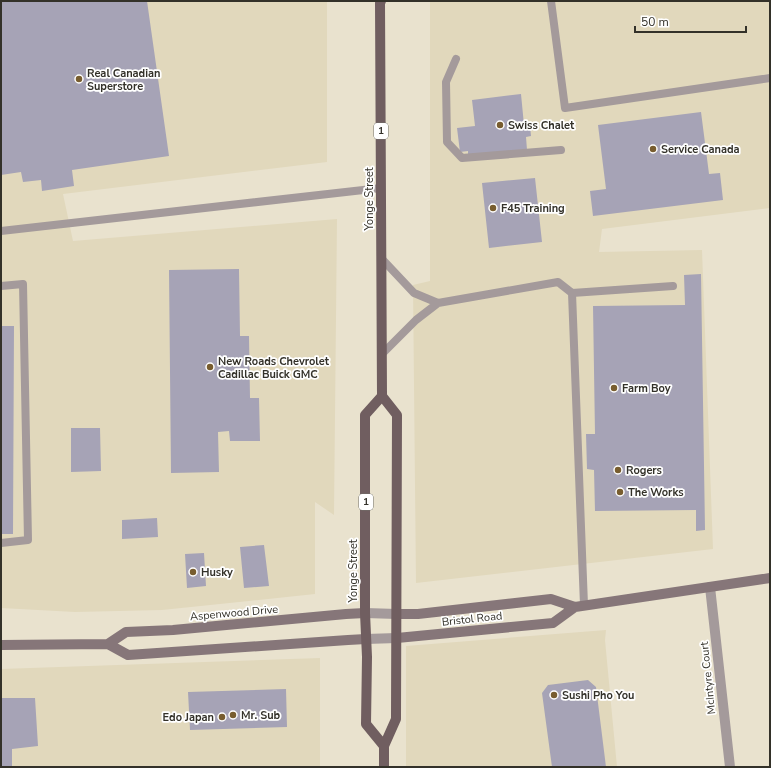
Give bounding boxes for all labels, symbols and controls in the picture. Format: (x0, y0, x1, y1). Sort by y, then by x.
scale bar (635, 8, 746, 34)
text: 50 m (641, 14, 669, 30)
place label: Real Canadian Superstore (87, 66, 160, 94)
marker: Real Canadian Superstore (74, 74, 84, 84)
place label: Swiss Chalet (508, 118, 575, 133)
marker: Swiss Chalet (495, 120, 505, 130)
road number: 1 (374, 123, 388, 139)
place label: Service Canada (661, 142, 740, 157)
marker: Service Canada (648, 144, 658, 154)
street label: Yonge Street (362, 167, 377, 232)
place label: F45 Training (501, 201, 565, 216)
marker: F45 Training (488, 203, 498, 213)
place label: New Roads Chevrolet Cadillac Buick GMC (218, 354, 330, 382)
marker: New Roads Chevrolet Cadillac Buick GMC (205, 362, 215, 372)
place label: Farm Boy (622, 381, 671, 396)
marker: Farm Boy (609, 383, 619, 393)
place label: Rogers (626, 463, 662, 478)
marker: Rogers (613, 465, 623, 475)
place label: The Works (628, 485, 684, 500)
marker: The Works (615, 487, 625, 497)
road number: 1 (359, 494, 373, 510)
street label: Yonge Street (346, 539, 361, 604)
place label: Husky (201, 565, 233, 580)
marker: Husky (188, 567, 198, 577)
street label: Aspenwood Drive (189, 602, 279, 624)
street label: Bristol Road (441, 608, 503, 630)
street label: McIntyre Court (697, 641, 719, 715)
place label: Sushi Pho You (562, 688, 634, 703)
marker: Sushi Pho You (549, 690, 559, 700)
place label: Mr. Sub (241, 708, 281, 723)
place label: Edo Japan (163, 710, 214, 725)
marker: Mr. Sub (228, 710, 238, 720)
marker: Edo Japan (217, 712, 227, 722)

